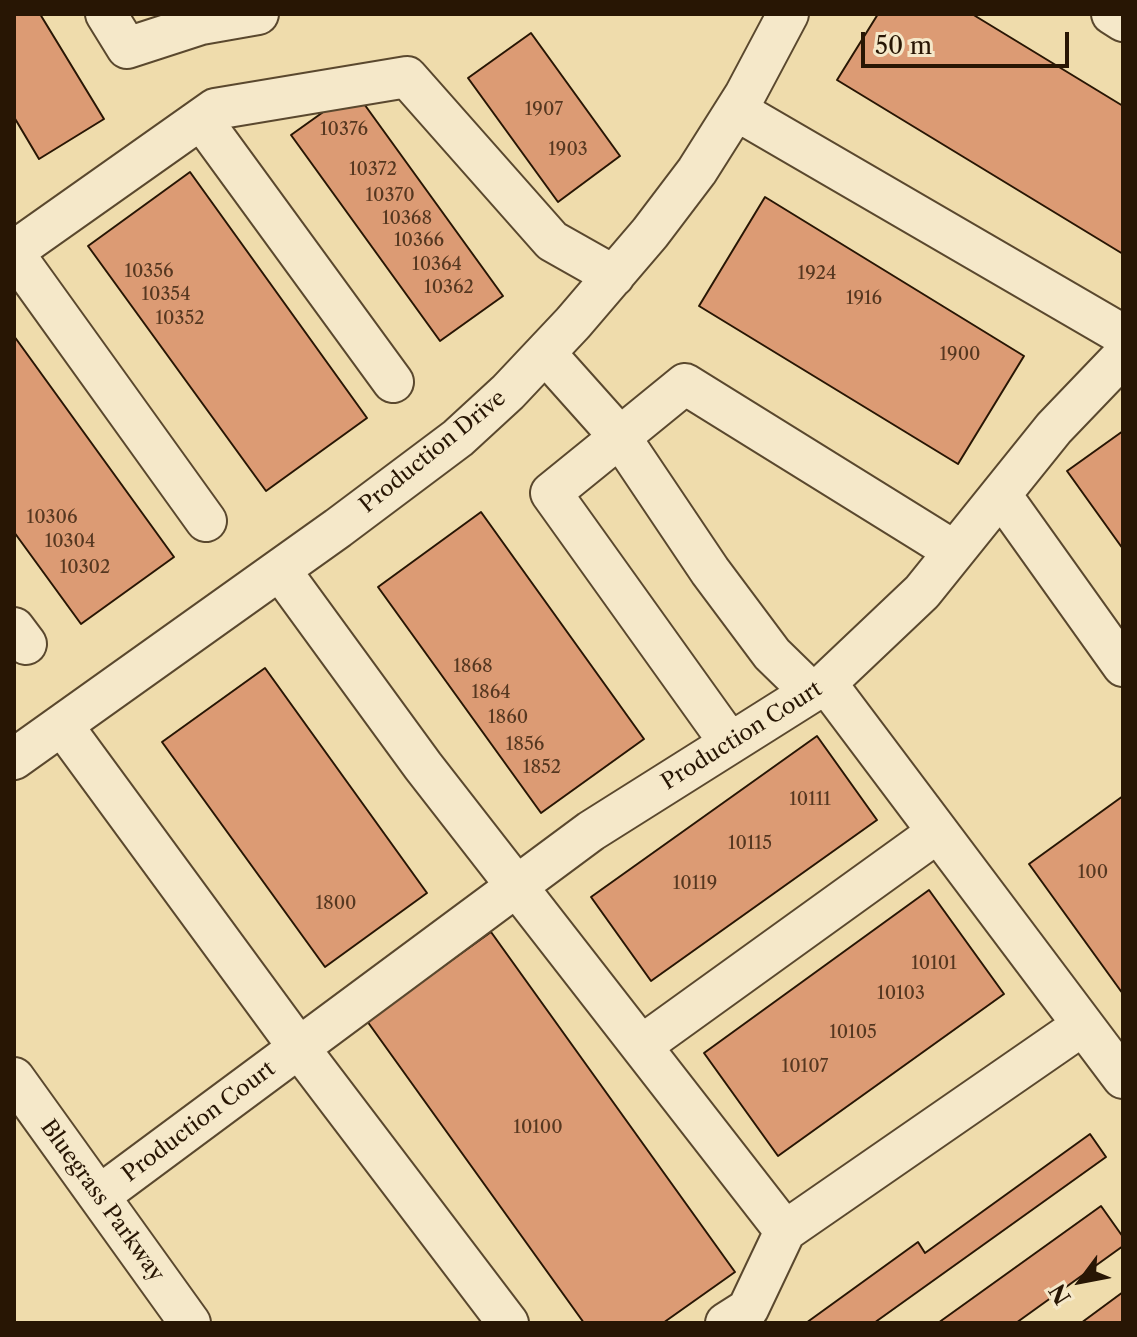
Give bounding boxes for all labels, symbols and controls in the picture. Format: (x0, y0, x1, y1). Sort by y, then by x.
scale bar (865, 16, 1073, 66)
text: 50 m (875, 31, 932, 60)
house number: 1907 (525, 99, 563, 121)
house number: 10376 (320, 119, 368, 141)
house number: 1903 (548, 139, 588, 161)
house number: 10372 (349, 159, 397, 181)
house number: 10370 (365, 185, 415, 207)
house number: 10368 (382, 208, 432, 230)
house number: 10366 (394, 230, 444, 252)
house number: 10364 (412, 254, 462, 276)
house number: 10356 (124, 261, 174, 283)
house number: 1924 (798, 263, 836, 285)
house number: 10362 (424, 277, 474, 299)
house number: 10354 (141, 284, 191, 306)
house number: 1916 (846, 288, 882, 310)
house number: 10352 (155, 308, 205, 330)
house number: 1900 (940, 344, 980, 366)
street label: Production Drive (355, 385, 511, 519)
house number: 10306 (27, 507, 77, 529)
house number: 10304 (45, 531, 95, 553)
house number: 10302 (60, 557, 110, 579)
house number: 1868 (453, 656, 493, 678)
street label: Production Court (657, 676, 827, 796)
house number: 1864 (471, 682, 511, 704)
house number: 1860 (488, 707, 528, 729)
house number: 1856 (506, 734, 544, 756)
house number: 1852 (523, 757, 561, 779)
house number: 10111 (789, 789, 831, 811)
house number: 10115 (728, 833, 772, 855)
house number: 100 (1078, 862, 1108, 884)
house number: 10119 (673, 873, 717, 895)
house number: 1800 (315, 893, 357, 915)
house number: 10101 (911, 953, 957, 975)
house number: 10103 (877, 983, 925, 1005)
house number: 10105 (829, 1022, 877, 1044)
street label: Production Court (118, 1056, 280, 1188)
house number: 10107 (782, 1056, 828, 1078)
street label: Bluegrass Parkway (35, 1115, 169, 1287)
house number: 10100 (513, 1117, 563, 1139)
north arrow (1041, 1241, 1121, 1321)
text: N (1044, 1279, 1077, 1309)

